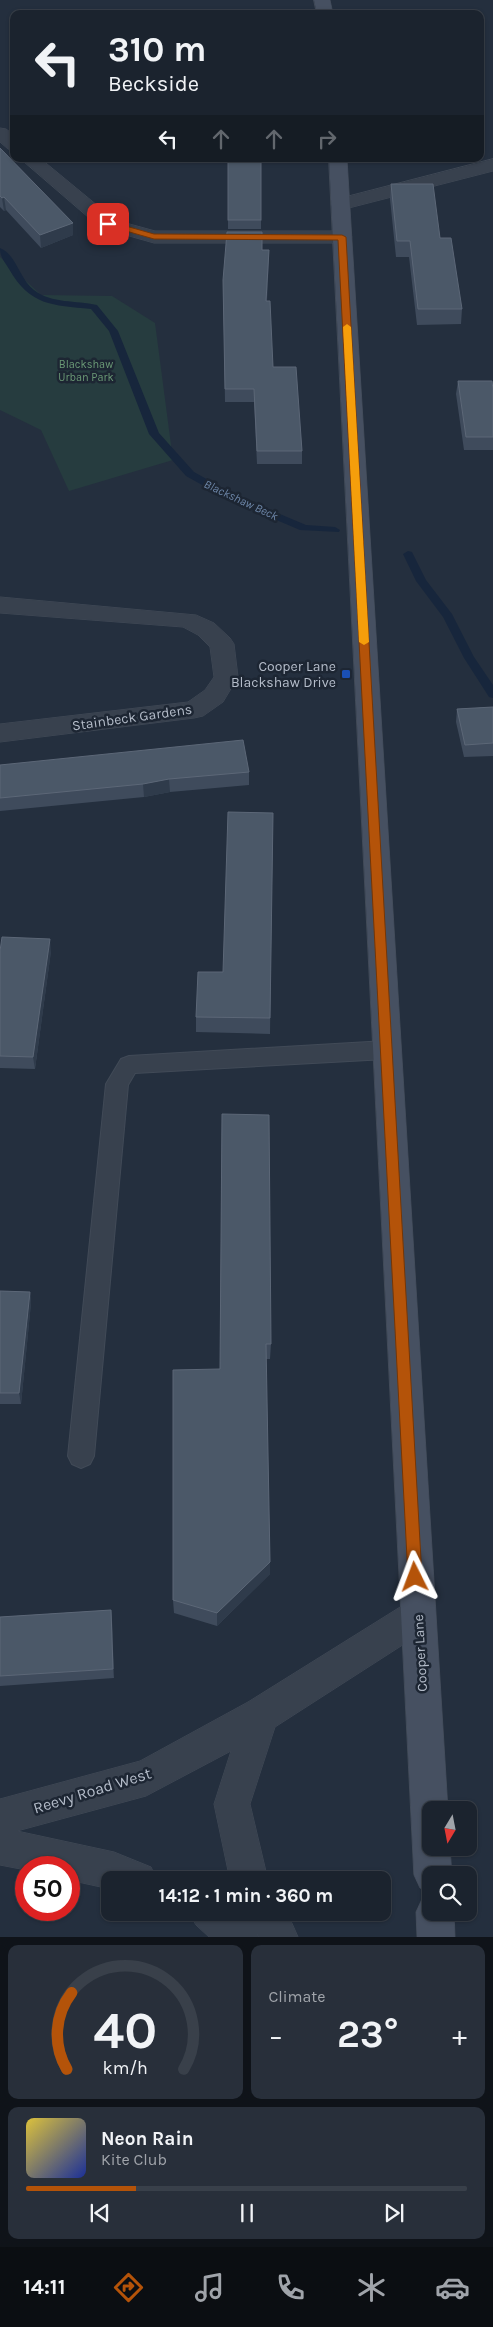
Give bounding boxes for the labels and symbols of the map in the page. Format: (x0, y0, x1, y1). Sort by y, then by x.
pin (87, 203, 129, 245)
park label: Blackshaw Urban Park (58, 358, 114, 384)
water label: Blackshaw Beck (202, 477, 281, 524)
place label: Cooper Lane Blackshaw Drive (231, 658, 336, 691)
marker: Cooper Lane Blackshaw Drive (340, 668, 352, 680)
street label: Stainbeck Gardens (71, 701, 193, 734)
position arrow (388, 1550, 440, 1602)
street label: Cooper Lane (410, 1614, 431, 1692)
street label: Reevy Road West (31, 1763, 154, 1817)
north arrow (422, 1801, 478, 1856)
speed limit sign: 50 (15, 1856, 80, 1921)

